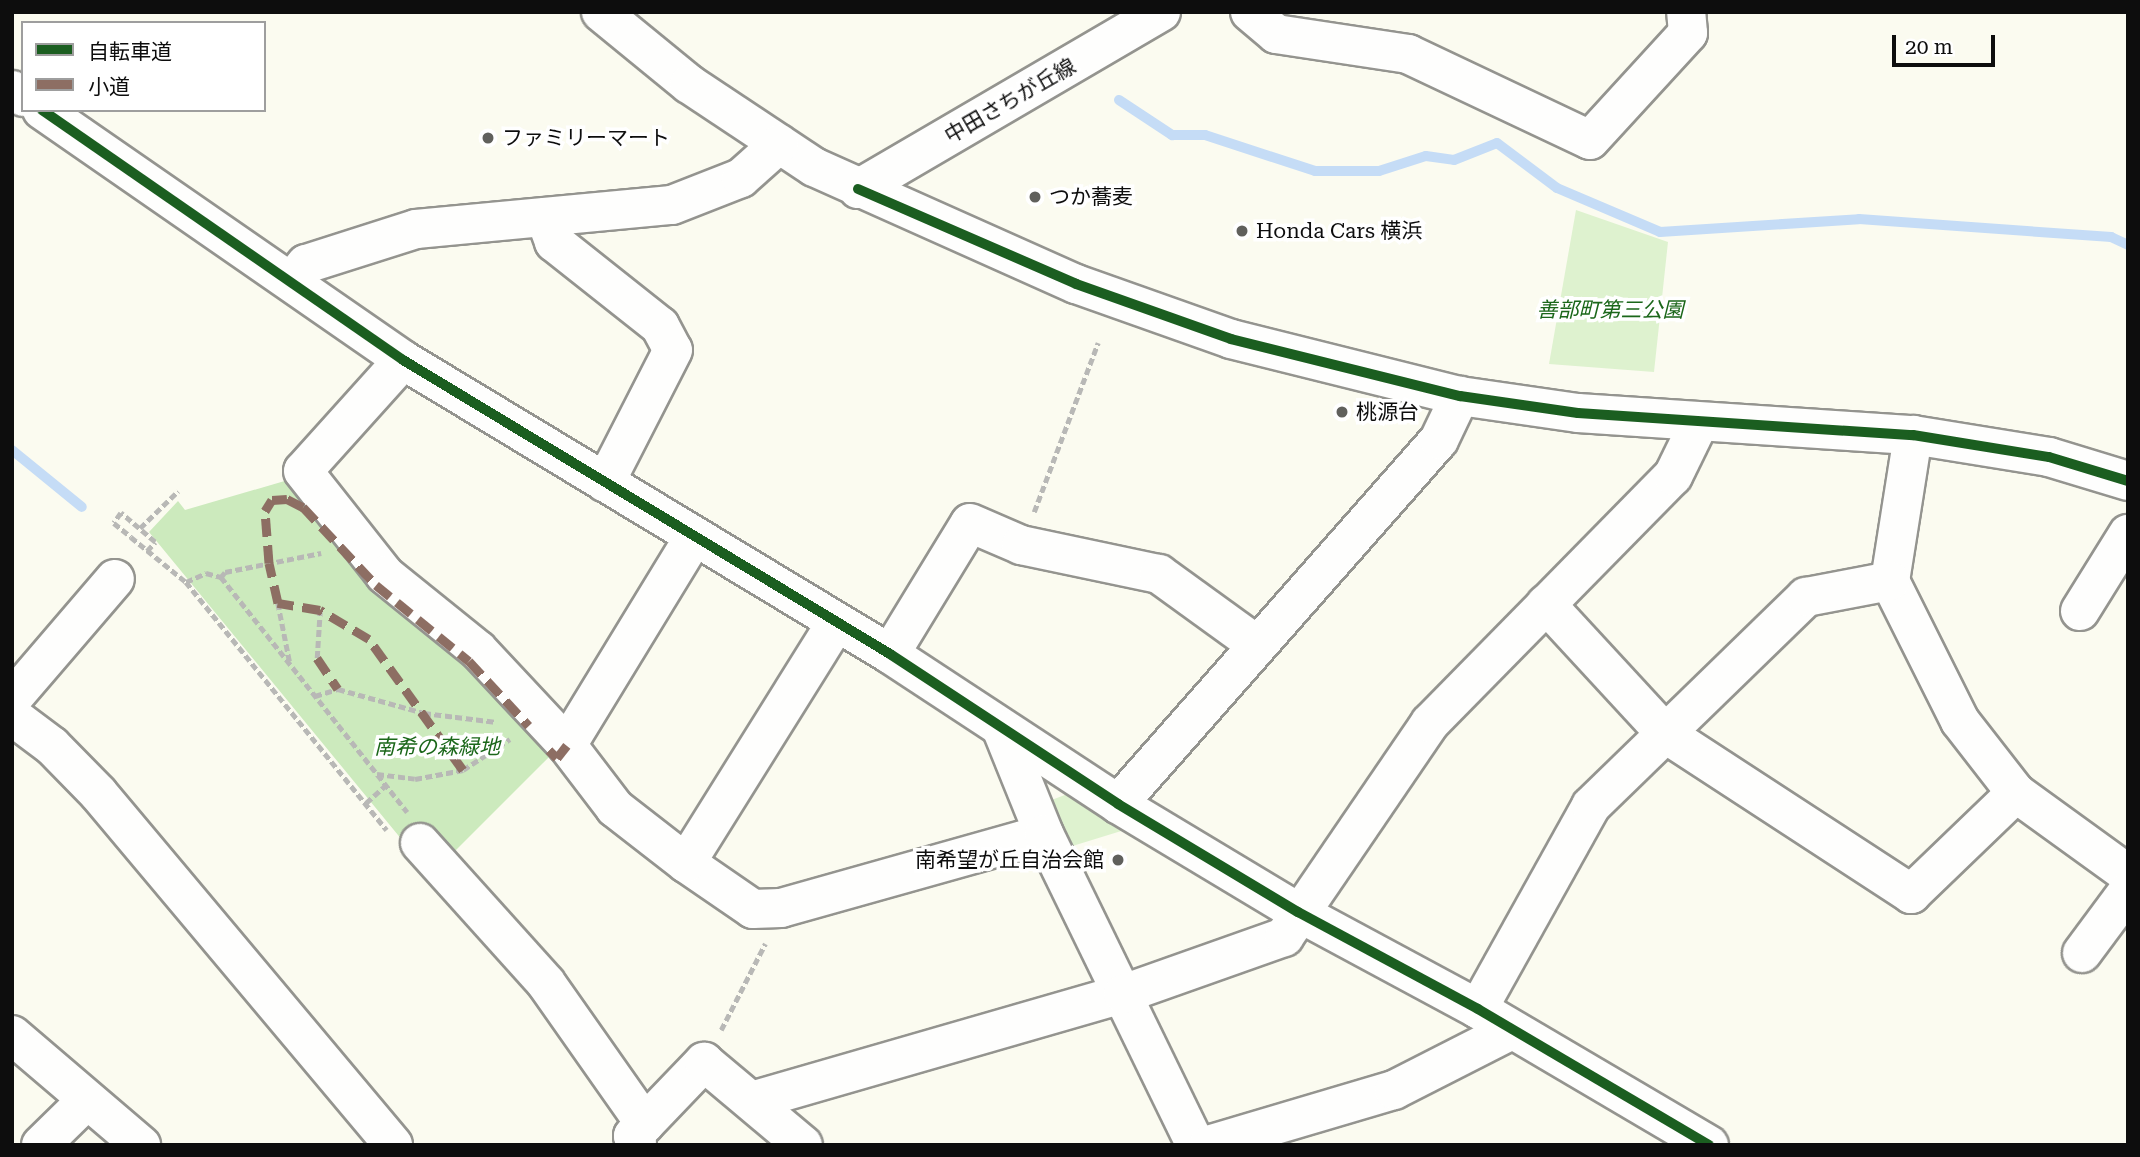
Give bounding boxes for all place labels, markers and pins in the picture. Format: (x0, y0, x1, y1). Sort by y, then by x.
place label: ファミリーマート (502, 125, 670, 151)
marker: ファミリーマート (480, 130, 496, 146)
place label: つか蕎麦 (1049, 184, 1133, 210)
marker: つか蕎麦 (1027, 189, 1043, 205)
place label: Honda Cars 横浜 (1256, 218, 1422, 244)
marker: Honda Cars 横浜 (1234, 223, 1250, 239)
place label: 桃源台 (1356, 399, 1419, 425)
marker: 桃源台 (1334, 404, 1350, 420)
place label: 南希望が丘自治会館 (915, 847, 1104, 873)
marker: 南希望が丘自治会館 (1110, 852, 1126, 868)

